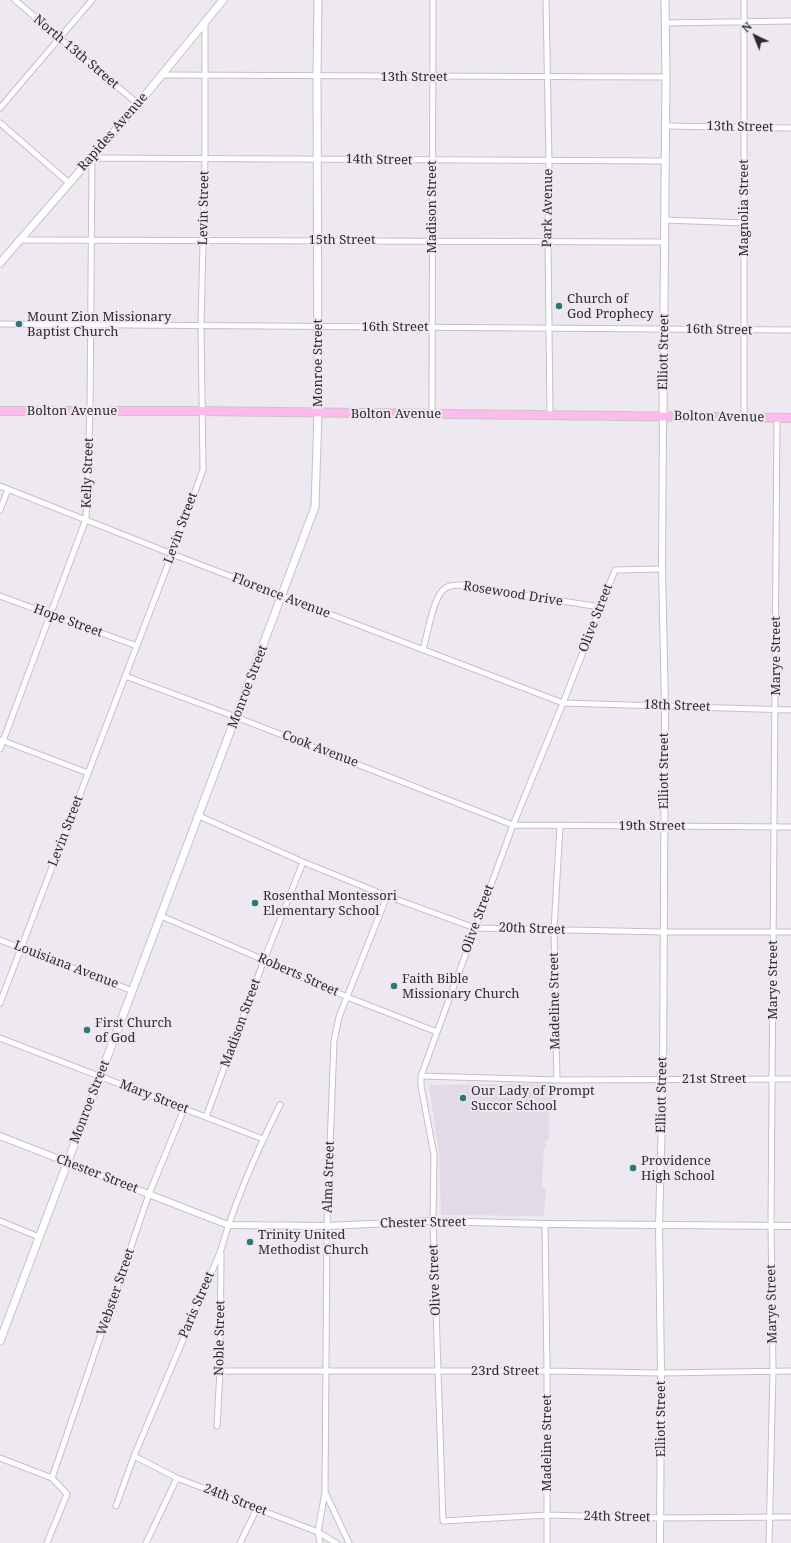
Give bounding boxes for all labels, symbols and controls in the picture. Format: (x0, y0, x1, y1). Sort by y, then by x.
street label: North 13th Street (30, 12, 122, 92)
north arrow (735, 16, 775, 56)
text: N (738, 18, 755, 35)
street label: 13th Street (380, 69, 448, 85)
street label: Rapides Avenue (75, 90, 151, 174)
street label: 13th Street (706, 119, 774, 135)
street label: 14th Street (345, 152, 413, 168)
street label: Magnolia Street (736, 159, 752, 257)
street label: Madison Street (424, 160, 440, 254)
street label: Park Avenue (540, 168, 556, 248)
street label: Levin Street (196, 170, 212, 246)
street label: 15th Street (308, 232, 376, 248)
place label: Church of God Prophecy (567, 291, 654, 322)
marker: Church of God Prophecy (554, 301, 564, 311)
place label: Mount Zion Missionary Baptist Church (27, 309, 171, 340)
street label: Elliott Street (656, 314, 672, 390)
marker: Mount Zion Missionary Baptist Church (14, 319, 24, 329)
street label: Monroe Street (310, 319, 326, 407)
street label: 16th Street (361, 319, 429, 335)
street label: 16th Street (685, 322, 753, 338)
street label: Bolton Avenue (27, 403, 117, 419)
street label: Bolton Avenue (351, 406, 441, 422)
street label: Bolton Avenue (674, 408, 764, 426)
street label: Kelly Street (79, 437, 97, 509)
street label: Levin Street (161, 490, 201, 566)
street label: Florence Avenue (230, 570, 332, 622)
street label: Rosewood Drive (462, 578, 564, 610)
street label: Olive Street (576, 582, 616, 654)
street label: Hope Street (31, 601, 105, 641)
street label: Marye Street (768, 616, 784, 696)
street label: Monroe Street (225, 643, 271, 731)
street label: 18th Street (643, 697, 711, 715)
street label: Cook Avenue (280, 727, 360, 771)
street label: Elliott Street (656, 733, 672, 809)
street label: Levin Street (45, 793, 87, 869)
street label: 19th Street (618, 818, 686, 834)
street label: Olive Street (458, 883, 498, 955)
place label: Rosenthal Montessori Elementary School (263, 888, 397, 919)
marker: Rosenthal Montessori Elementary School (250, 898, 260, 908)
street label: 20th Street (498, 920, 566, 938)
street label: Louisiana Avenue (11, 938, 121, 992)
street label: Marye Street (765, 940, 781, 1020)
street label: Roberts Street (255, 950, 341, 1000)
street label: Madeline Street (546, 952, 564, 1050)
place label: Faith Bible Missionary Church (402, 971, 520, 1002)
street label: Madison Street (218, 977, 264, 1069)
marker: Faith Bible Missionary Church (389, 981, 399, 991)
place label: First Church of God (95, 1015, 172, 1046)
marker: First Church of God (82, 1025, 92, 1035)
street label: Elliott Street (654, 1057, 670, 1133)
street label: Monroe Street (67, 1058, 113, 1146)
street label: 21st Street (682, 1071, 746, 1087)
street label: Mary Street (117, 1077, 191, 1117)
place label: Our Lady of Prompt Succor School (471, 1083, 595, 1114)
marker: Our Lady of Prompt Succor School (458, 1093, 468, 1103)
street label: Alma Street (320, 1141, 338, 1213)
street label: Chester Street (54, 1151, 140, 1197)
place label: Providence High School (641, 1153, 715, 1184)
marker: Providence High School (628, 1163, 638, 1173)
street label: Chester Street (380, 1214, 466, 1232)
place label: Trinity United Methodist Church (258, 1227, 369, 1258)
marker: Trinity United Methodist Church (245, 1237, 255, 1247)
street label: Olive Street (426, 1244, 444, 1316)
street label: Webster Street (94, 1246, 138, 1338)
street label: Marye Street (764, 1264, 780, 1344)
street label: Paris Street (176, 1269, 218, 1341)
street label: Noble Street (212, 1300, 228, 1376)
street label: 23rd Street (471, 1363, 539, 1379)
street label: Elliott Street (653, 1381, 669, 1457)
street label: Madeline Street (539, 1394, 555, 1492)
street label: 24th Street (201, 1481, 269, 1519)
street label: 24th Street (583, 1509, 651, 1525)

